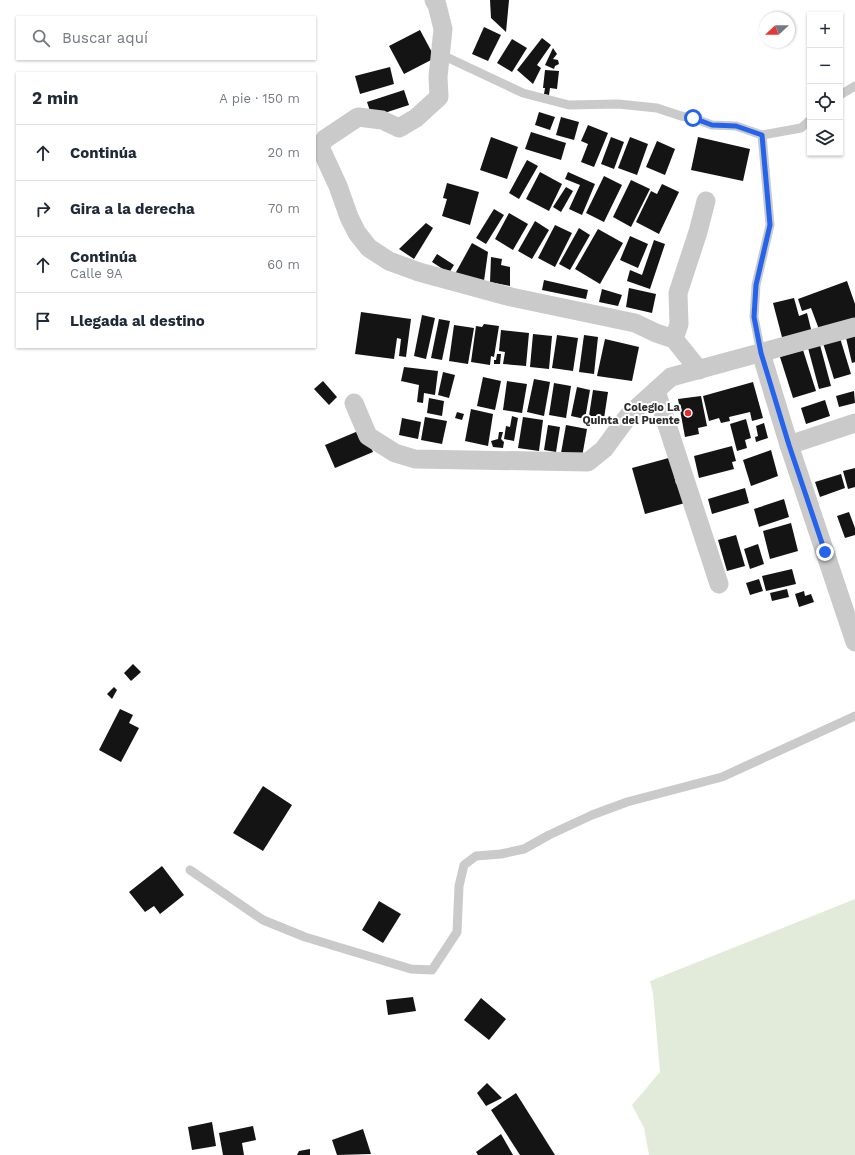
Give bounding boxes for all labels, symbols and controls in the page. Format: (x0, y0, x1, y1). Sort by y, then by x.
north arrow (759, 12, 795, 48)
map controls (807, 12, 843, 156)
button: + (807, 12, 843, 48)
search box (16, 16, 316, 60)
icon: search (30, 27, 52, 49)
text: Buscar aquí (62, 29, 148, 47)
button: − (807, 48, 843, 84)
button: locate (807, 84, 843, 120)
text: 2 min (32, 88, 78, 108)
text: A pie · 150 m (219, 91, 300, 106)
route start (684, 109, 702, 127)
button: layers (807, 120, 843, 156)
icon: ahead (32, 142, 54, 164)
text: Continúa (70, 144, 137, 162)
text: 20 m (268, 145, 300, 160)
icon: right (32, 198, 54, 220)
text: Gira a la derecha (70, 200, 195, 218)
text: 70 m (268, 201, 300, 216)
text: Continúa (70, 248, 137, 266)
icon: ahead (32, 254, 54, 276)
text: 60 m (267, 257, 300, 272)
text: Calle 9A (70, 266, 123, 281)
icon: arrive (32, 310, 54, 332)
text: Llegada al destino (70, 312, 205, 330)
place label: Colegio La Quinta del Puente (582, 401, 681, 427)
marker: Colegio La Quinta del Puente (683, 408, 693, 418)
route end (816, 543, 834, 561)

